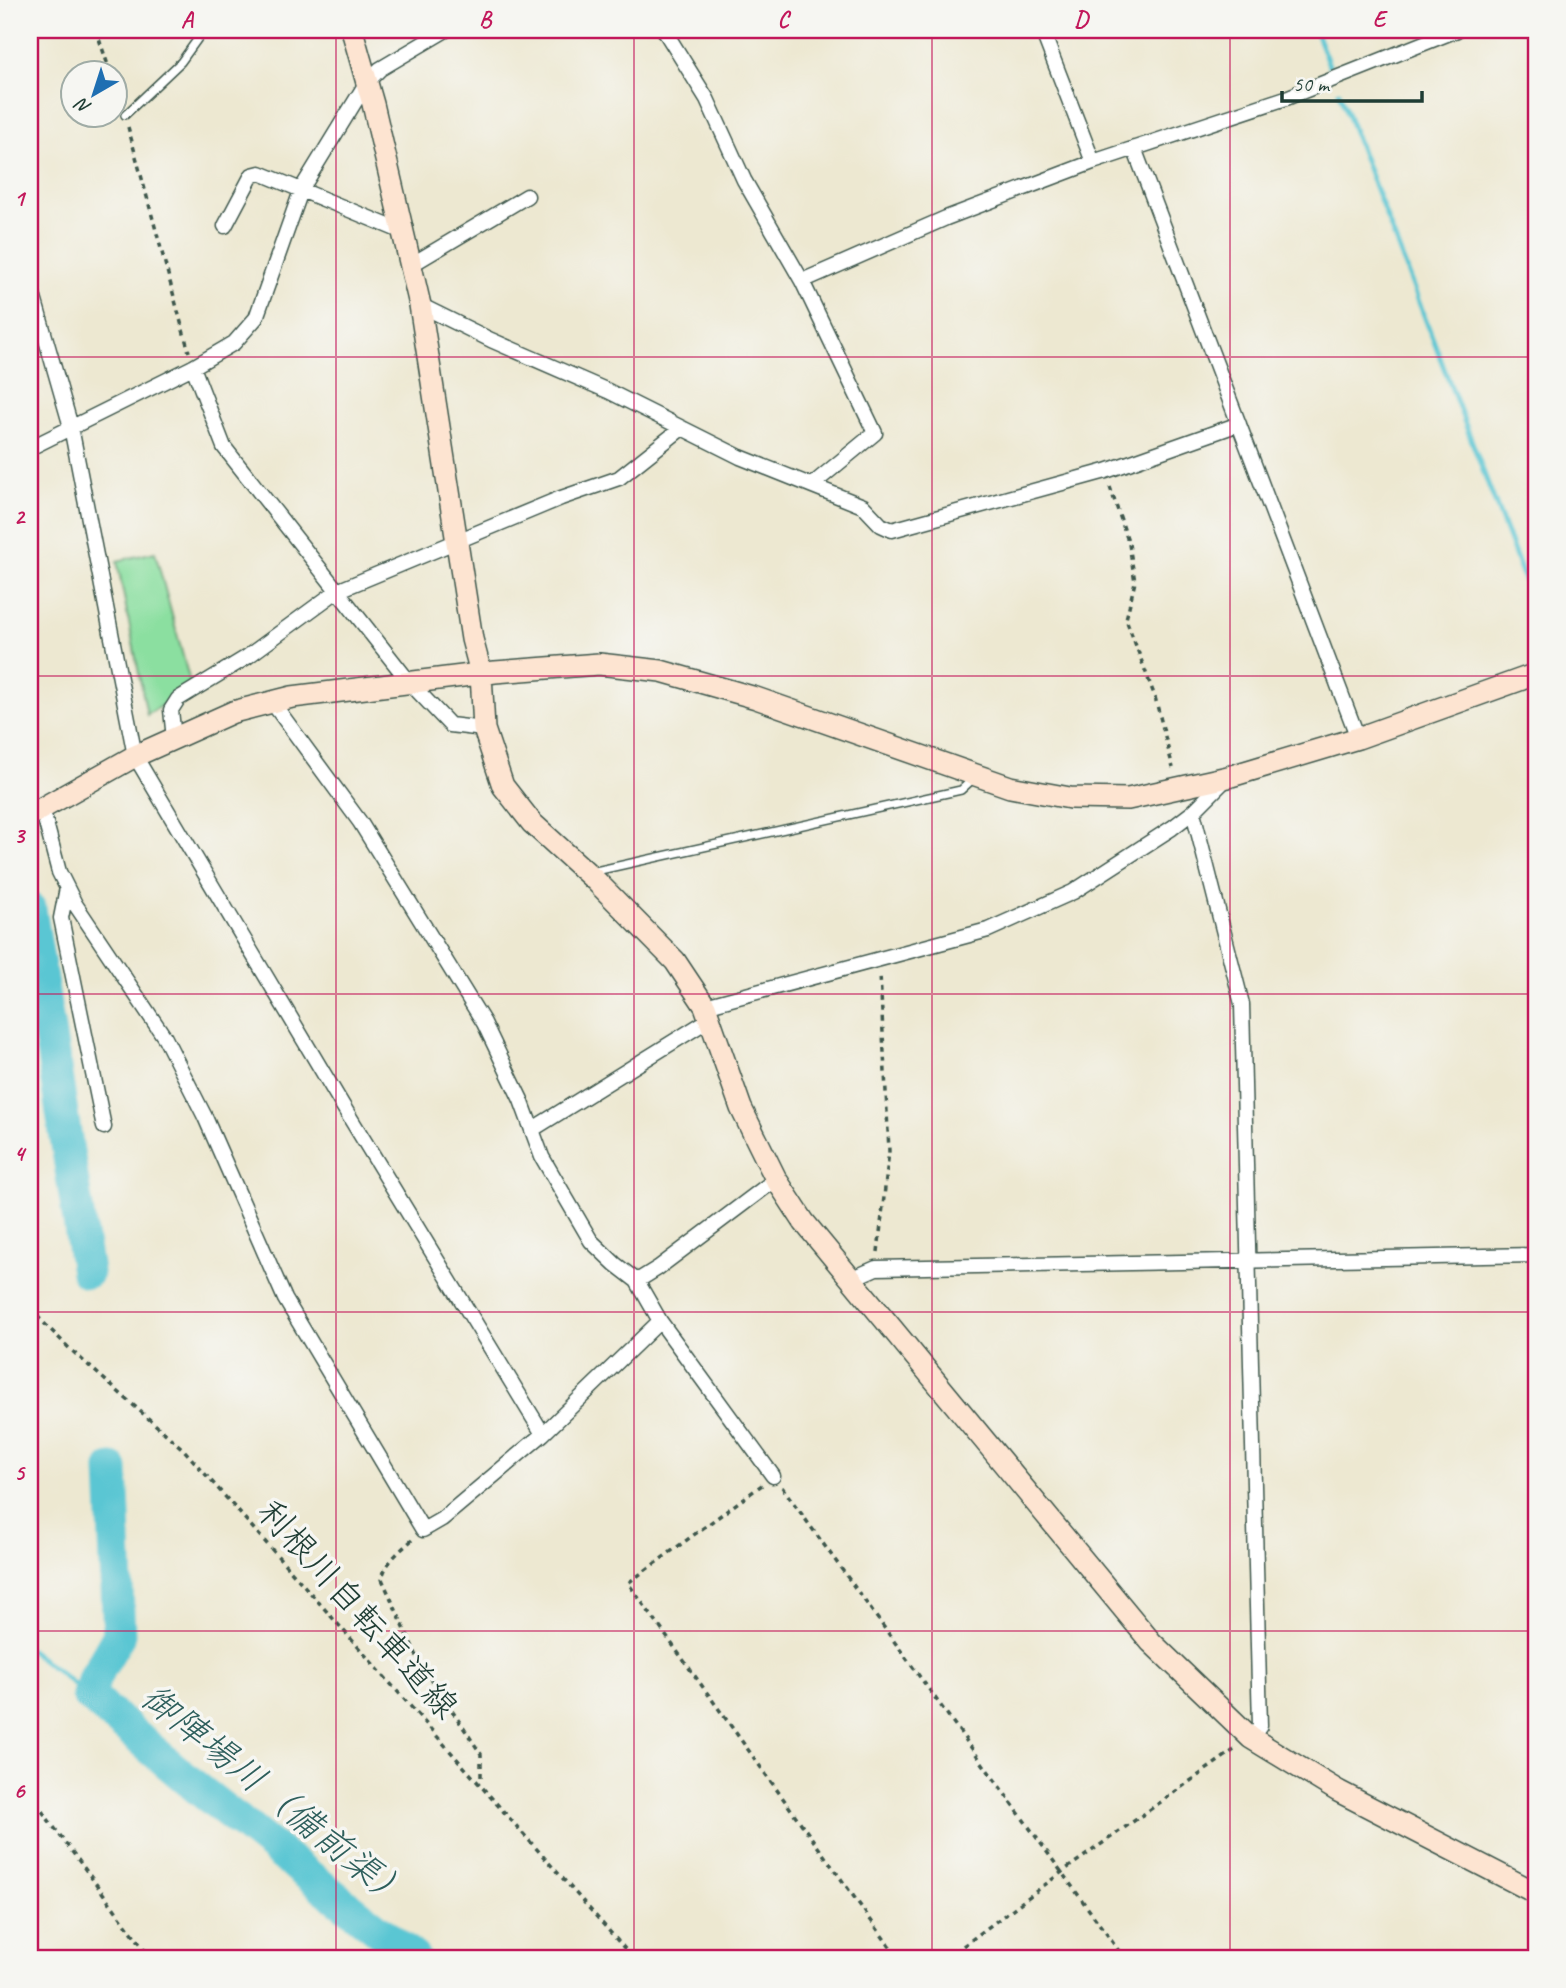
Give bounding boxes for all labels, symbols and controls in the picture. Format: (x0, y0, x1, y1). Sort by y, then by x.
text: A (181, 5, 195, 34)
text: B (479, 5, 493, 34)
text: C (778, 5, 792, 34)
text: D (1074, 5, 1090, 34)
text: E (1373, 5, 1389, 34)
north arrow (60, 60, 130, 130)
scale bar (1282, 60, 1422, 104)
text: 50 m (1293, 71, 1331, 97)
text: N (69, 91, 96, 119)
text: 1 (14, 184, 27, 213)
text: 2 (14, 502, 27, 531)
text: 3 (14, 821, 27, 850)
text: 4 (14, 1139, 27, 1168)
text: 5 (14, 1458, 26, 1487)
street label: 利根川自転車道線 (248, 1490, 468, 1728)
water label: 御陣場川（備前渠） (132, 1673, 420, 1919)
text: 6 (14, 1776, 27, 1805)

